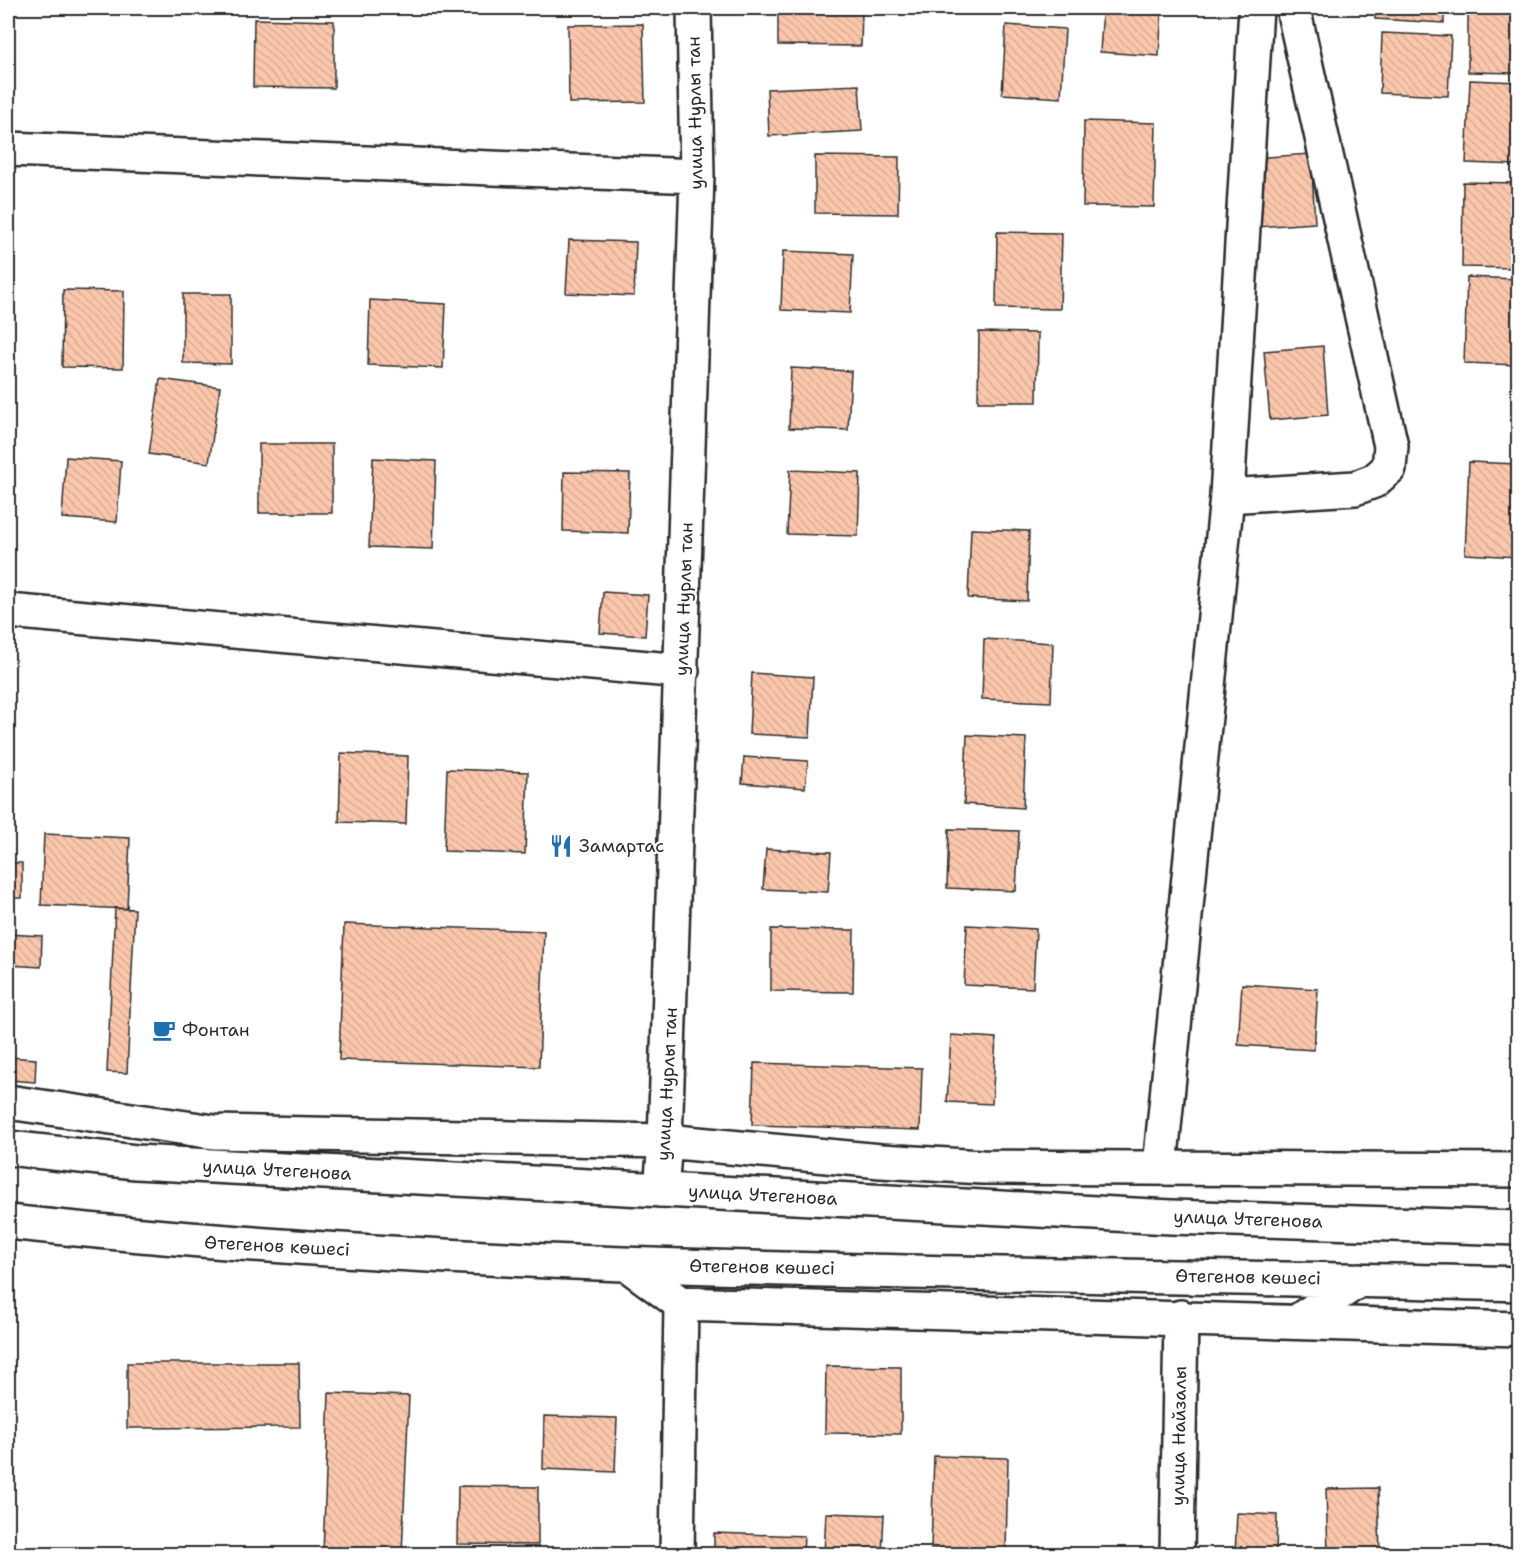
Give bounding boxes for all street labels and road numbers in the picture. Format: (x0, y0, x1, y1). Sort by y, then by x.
street label: улица Нурлы тан (682, 36, 708, 190)
street label: улица Нурлы тан (669, 522, 699, 676)
street label: улица Нурлы тан (651, 1007, 683, 1161)
street label: улица Утегенова (202, 1154, 352, 1186)
street label: улица Утегенова (688, 1179, 838, 1211)
street label: улица Утегенова (1173, 1204, 1323, 1234)
street label: Өтегенов көшесі (204, 1230, 350, 1262)
street label: Өтегенов көшесі (689, 1254, 835, 1280)
street label: Өтегенов көшесі (1175, 1264, 1321, 1290)
street label: улица Найзалы (1166, 1366, 1192, 1506)

